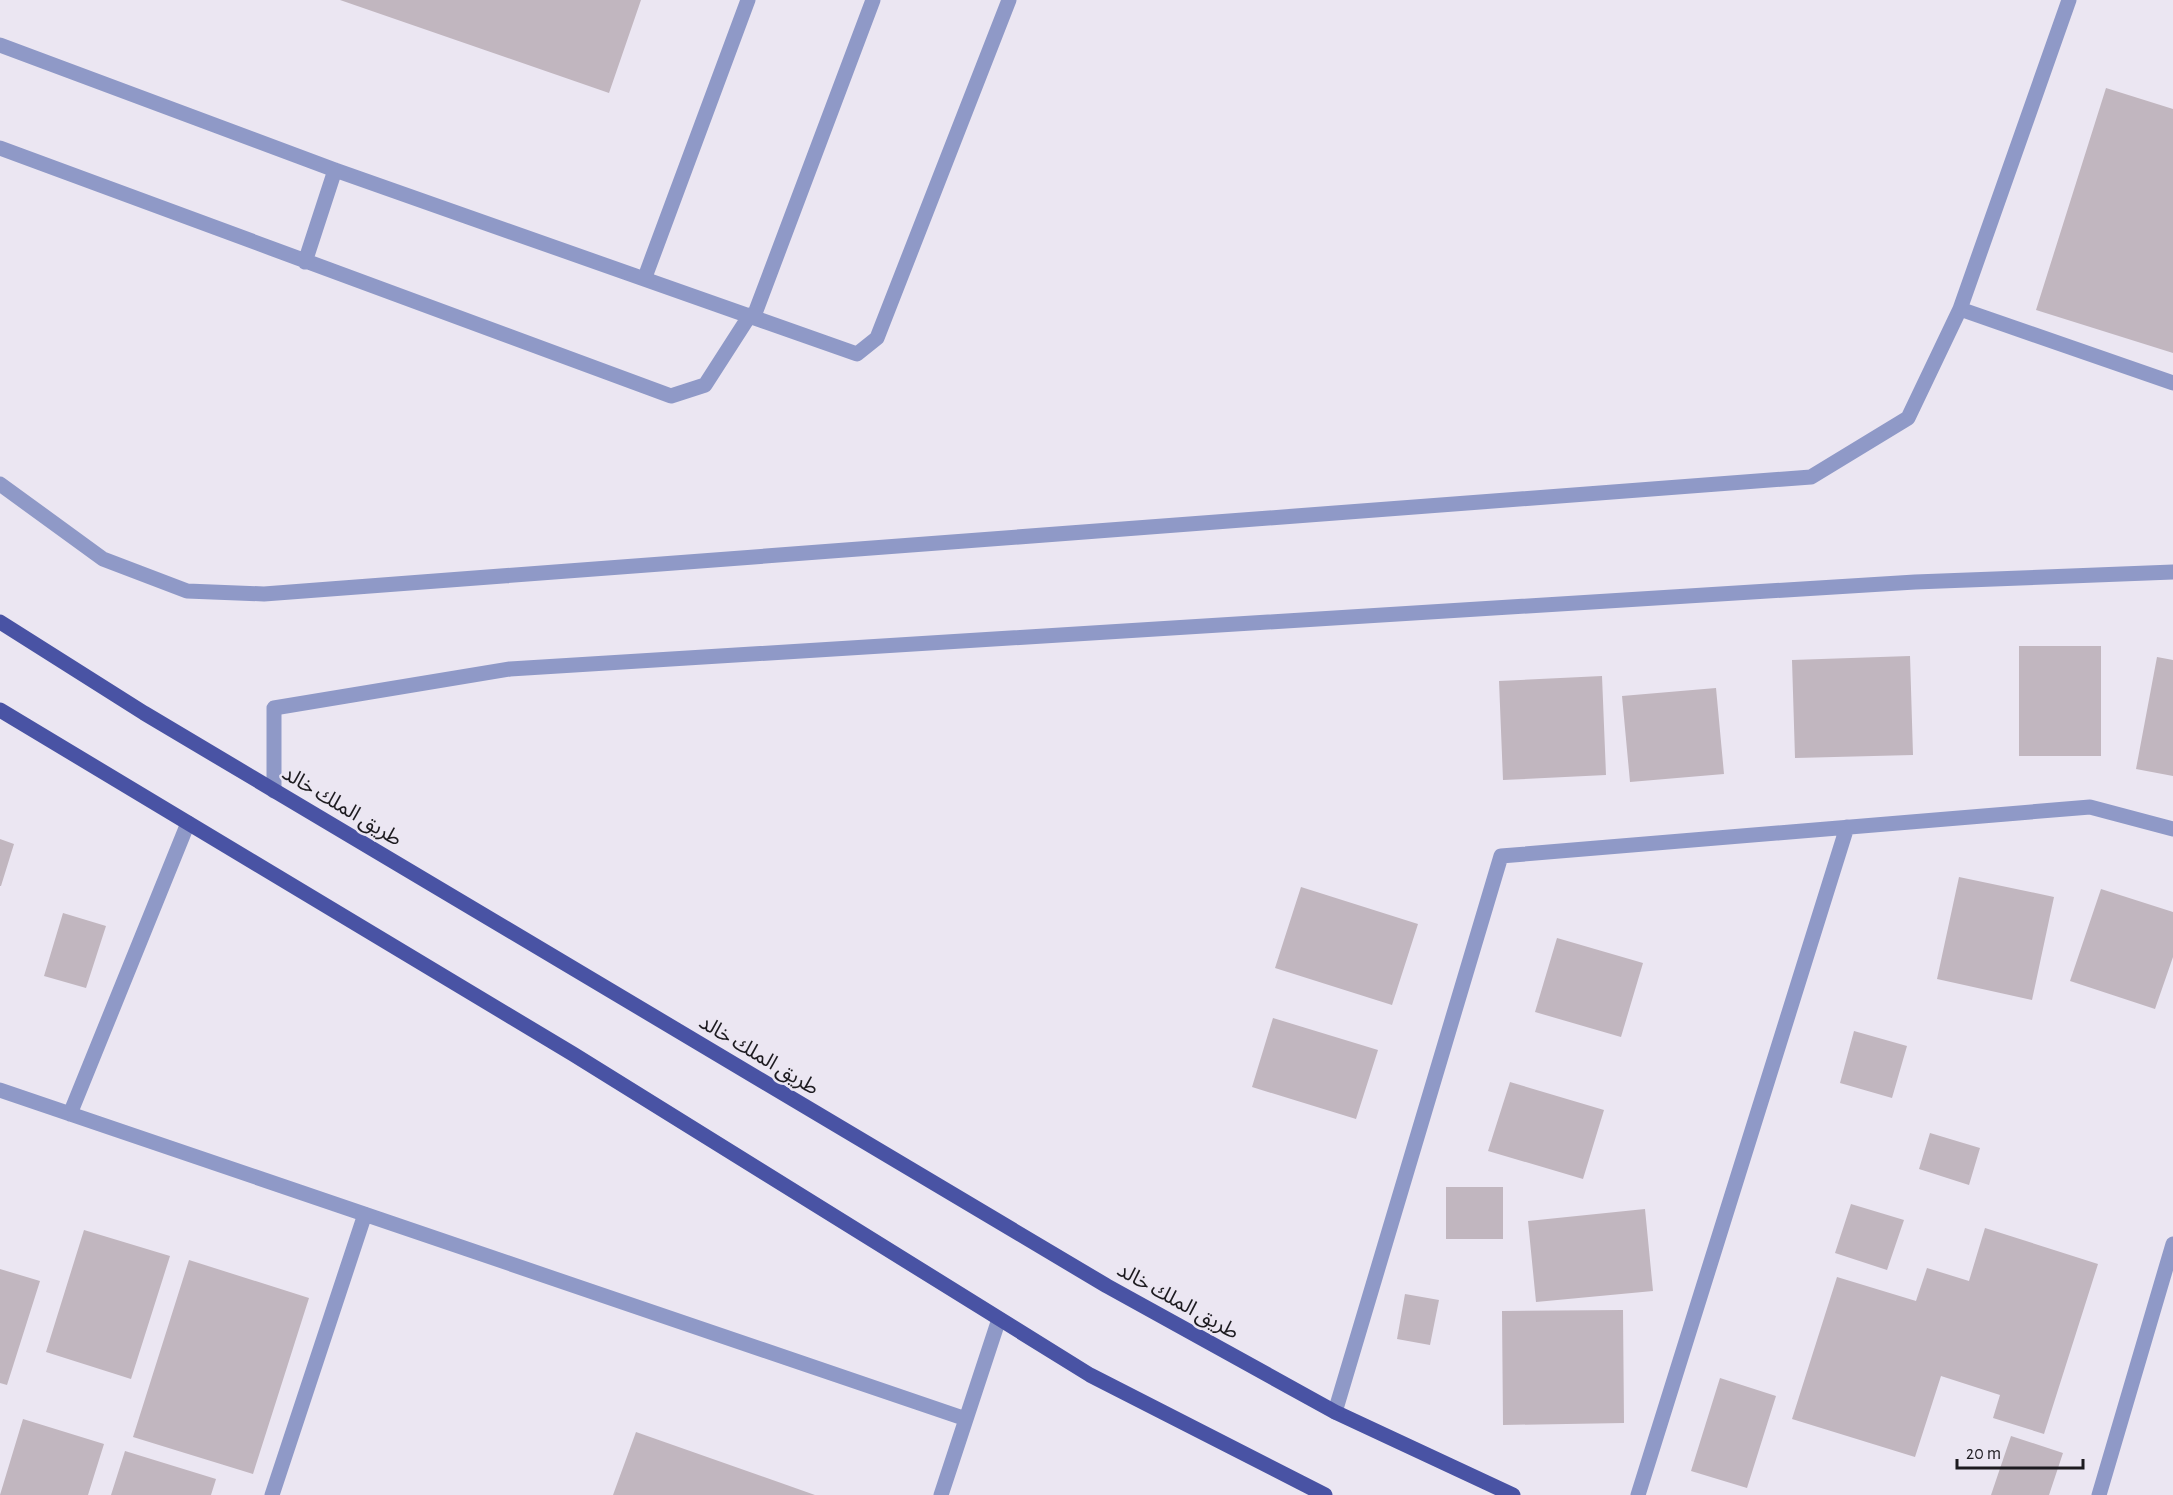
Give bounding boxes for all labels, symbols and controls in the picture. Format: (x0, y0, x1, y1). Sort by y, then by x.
street label: طريق الملك خالد (278, 762, 405, 852)
street label: طريق الملك خالد (695, 1011, 822, 1101)
street label: طريق الملك خالد (1113, 1259, 1242, 1345)
scale bar (1957, 1432, 2083, 1470)
text: 20 m (1966, 1445, 2001, 1463)

